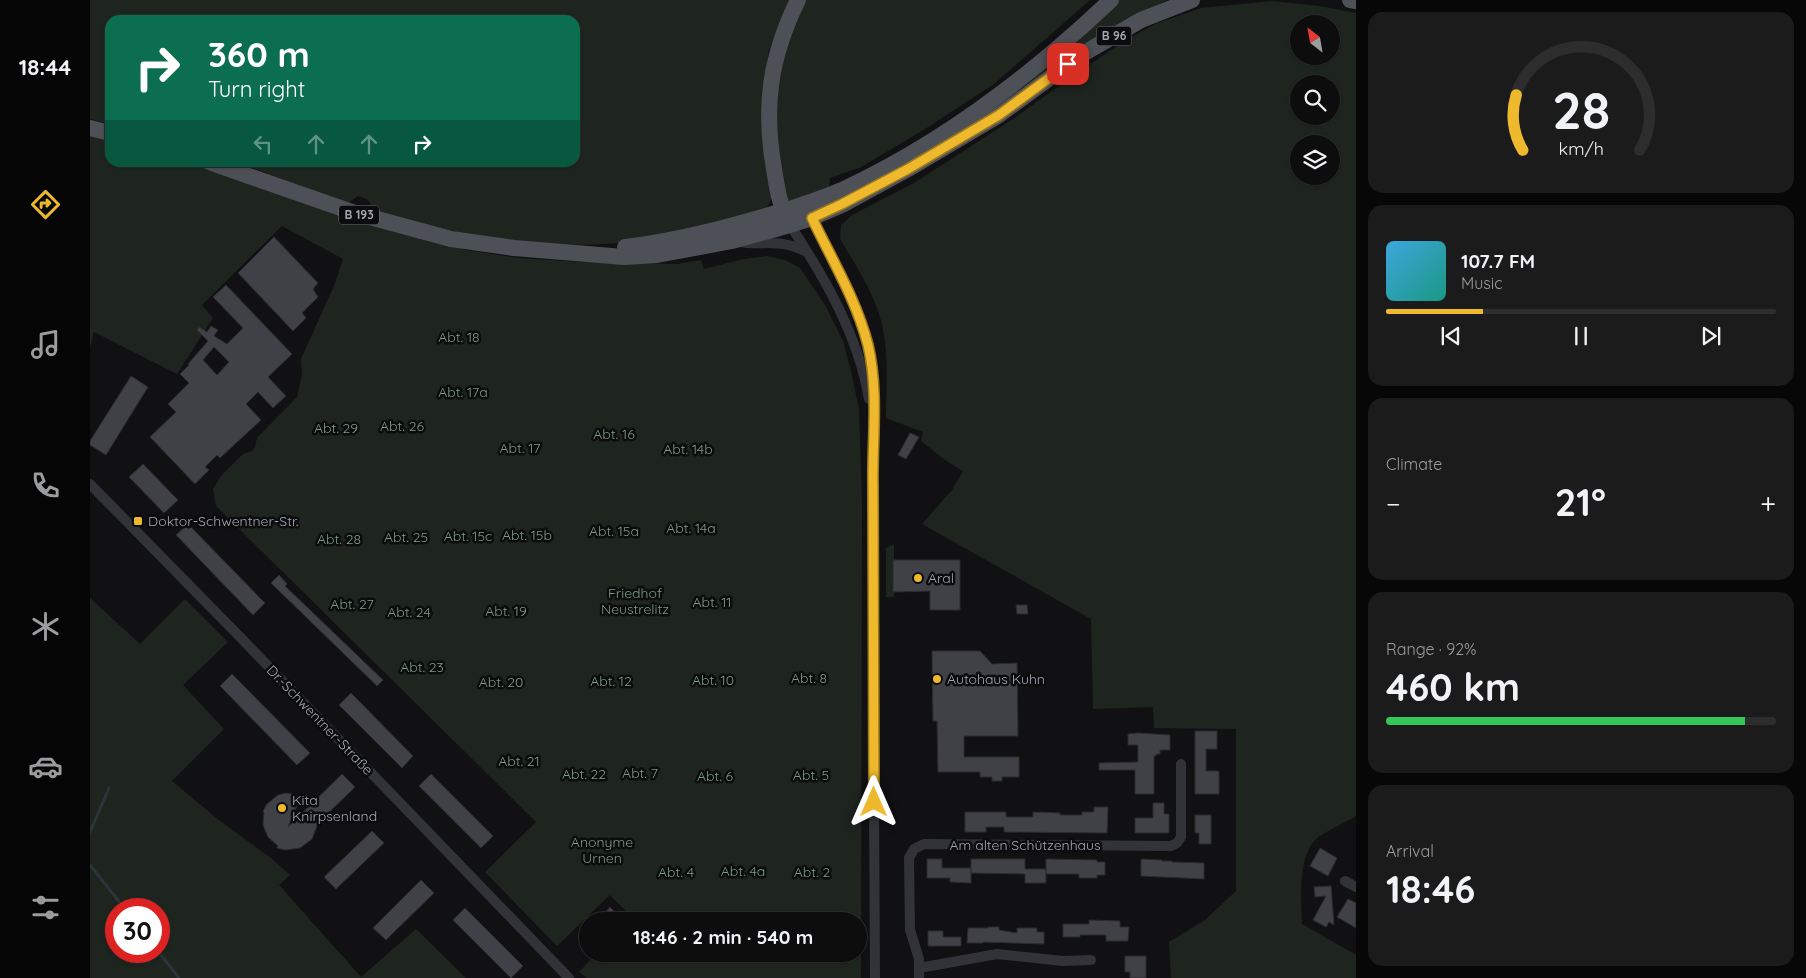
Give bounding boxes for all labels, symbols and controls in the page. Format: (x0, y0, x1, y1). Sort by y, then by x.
north arrow (1290, 15, 1340, 65)
map controls (1290, 15, 1340, 185)
road number: B 96 (1096, 27, 1132, 46)
text: 360 m (208, 32, 310, 76)
icon: right (125, 35, 190, 100)
pin (1047, 43, 1089, 85)
icon: arrive (1054, 50, 1082, 78)
text: 18:44 (19, 53, 71, 81)
text: Turn right (208, 75, 305, 103)
button: search (1290, 75, 1340, 125)
text: 28 (1552, 77, 1610, 142)
icon: left (249, 130, 277, 158)
icon: ahead (302, 130, 330, 158)
icon: ahead (355, 130, 383, 158)
icon: right (408, 130, 436, 158)
button: layers (1290, 135, 1340, 185)
text: km/h (1558, 137, 1604, 159)
icon: directions (28, 187, 63, 222)
road number: B 193 (339, 206, 379, 224)
text: 107.7 FM (1461, 249, 1535, 273)
text: Music (1461, 273, 1503, 293)
icon: previous (1437, 322, 1465, 350)
icon: pause (1567, 322, 1595, 350)
icon: next (1697, 322, 1725, 350)
icon: music (28, 327, 63, 362)
park label: Abt. 18 (438, 328, 480, 346)
park label: Abt. 17a (438, 383, 488, 401)
park label: Abt. 26 (380, 417, 424, 435)
park label: Abt. 29 (314, 419, 358, 437)
park label: Abt. 16 (593, 425, 635, 443)
park label: Abt. 17 (499, 439, 541, 457)
park label: Abt. 14b (663, 440, 713, 458)
text: Climate (1386, 454, 1442, 474)
icon: phone (28, 468, 63, 503)
text: 21° (1555, 478, 1606, 526)
text: − (1386, 486, 1401, 521)
text: + (1760, 486, 1776, 521)
place label: Doktor-Schwentner-Str. (148, 512, 298, 530)
marker: Doktor-Schwentner-Str. (132, 515, 144, 527)
park label: Abt. 14a (666, 519, 716, 537)
park label: Abt. 15a (589, 522, 639, 540)
park label: Abt. 15b (502, 526, 552, 544)
park label: Abt. 15c (444, 527, 492, 545)
park label: Abt. 25 (384, 528, 428, 546)
park label: Abt. 28 (317, 530, 361, 548)
place label: Aral (928, 569, 954, 587)
marker: Aral (912, 572, 924, 584)
park label: Friedhof Neustrelitz (601, 584, 669, 618)
park label: Abt. 11 (692, 593, 732, 611)
park label: Abt. 27 (330, 595, 374, 613)
park label: Abt. 19 (485, 602, 527, 620)
park label: Abt. 24 (387, 603, 431, 621)
icon: climate (28, 609, 63, 644)
text: Range · 92% (1386, 639, 1477, 659)
park label: Abt. 23 (400, 658, 444, 676)
street label: Dr.-Schwentner-Straße (263, 661, 377, 779)
text: 460 km (1386, 663, 1520, 711)
park label: Abt. 8 (791, 669, 827, 687)
place label: Autohaus Kuhn (947, 670, 1045, 688)
park label: Abt. 10 (692, 671, 734, 689)
park label: Abt. 12 (590, 672, 632, 690)
park label: Abt. 20 (479, 673, 523, 691)
marker: Autohaus Kuhn (931, 673, 943, 685)
icon: car (28, 749, 63, 784)
park label: Abt. 21 (498, 752, 540, 770)
park label: Abt. 7 (622, 764, 658, 782)
park label: Abt. 22 (562, 765, 606, 783)
park label: Abt. 5 (793, 766, 829, 784)
park label: Abt. 6 (697, 767, 734, 785)
position arrow (847, 775, 899, 827)
place label: Kita Knirpsenland (292, 791, 377, 825)
marker: Kita Knirpsenland (276, 802, 288, 814)
park label: Anonyme Urnen (571, 833, 633, 867)
street label: Am alten Schützenhaus (950, 836, 1101, 854)
text: Arrival (1386, 841, 1434, 861)
park label: Abt. 4a (721, 862, 765, 880)
park label: Abt. 4 (658, 863, 694, 881)
park label: Abt. 2 (794, 863, 830, 881)
text: 18:46 (1386, 865, 1475, 913)
icon: filters (28, 890, 63, 925)
speed limit sign: 30 (105, 898, 170, 963)
text: 18:46 · 2 min · 540 m (633, 925, 813, 949)

